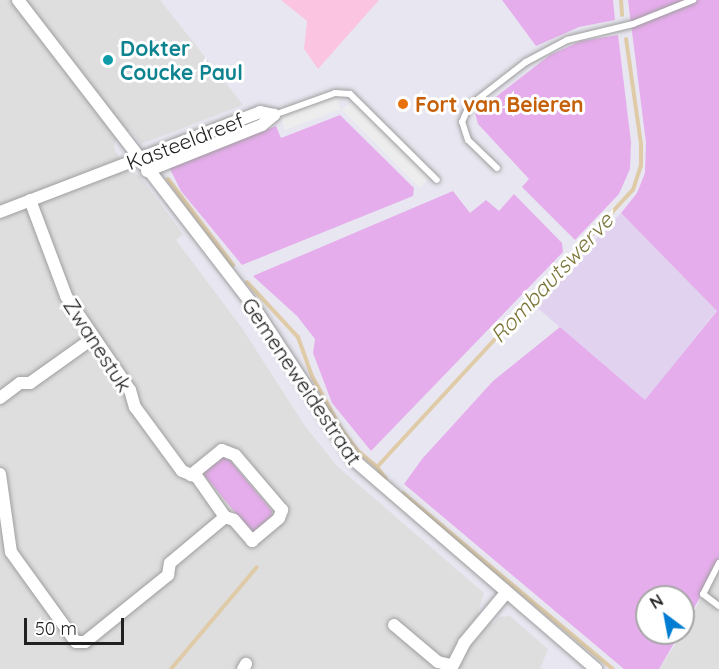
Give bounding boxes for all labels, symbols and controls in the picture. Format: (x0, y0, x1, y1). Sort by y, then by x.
place label: Dokter Coucke Paul (120, 35, 243, 85)
marker: Dokter Coucke Paul (101, 53, 115, 67)
place label: Fort van Beieren (415, 91, 584, 117)
marker: Fort van Beieren (396, 97, 410, 111)
street label: Kasteeldreef (123, 107, 247, 175)
water label: Rombautswerve (485, 208, 619, 348)
street label: Gemeneweidestraat (237, 293, 367, 469)
street label: Zwanestuk (58, 294, 138, 396)
north arrow (635, 585, 695, 645)
text: N (646, 590, 667, 613)
scale bar (27, 606, 128, 644)
text: 50 m (35, 617, 77, 640)

